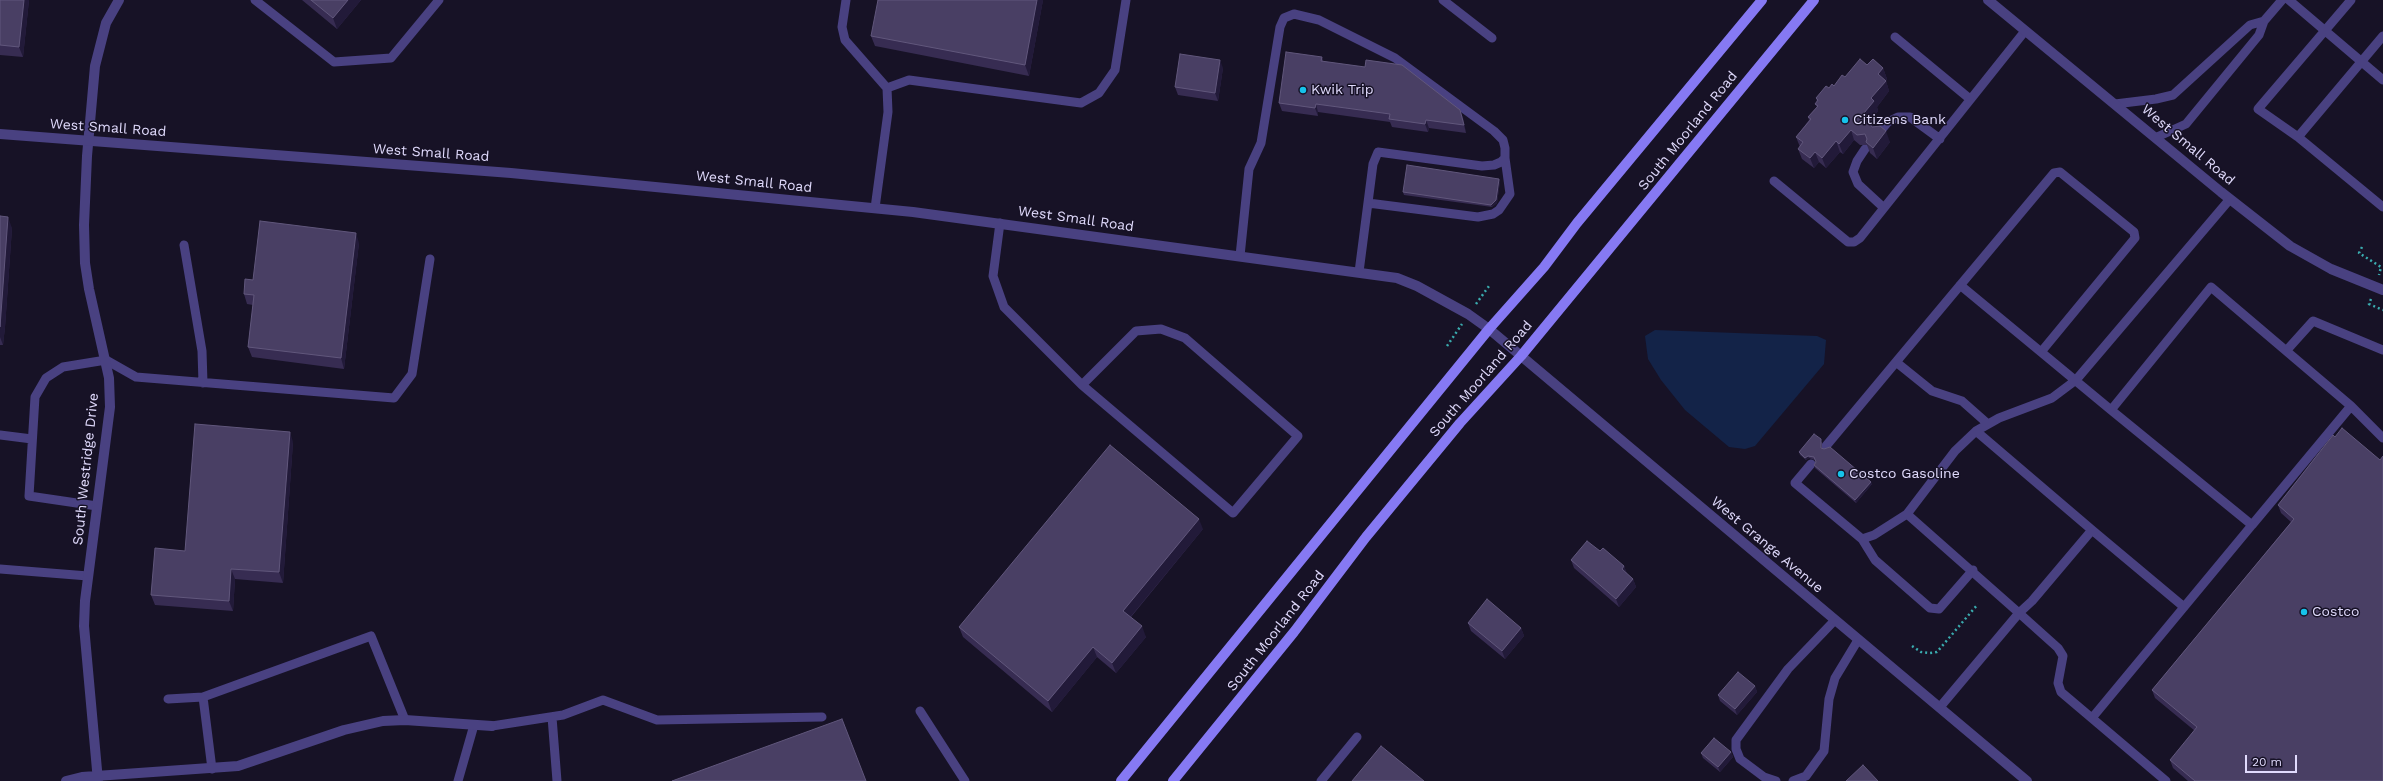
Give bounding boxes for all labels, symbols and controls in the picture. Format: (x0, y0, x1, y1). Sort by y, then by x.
street label: South Moorland Road (1635, 68, 1741, 194)
place label: Kwik Trip (1311, 82, 1373, 98)
marker: Kwik Trip (1298, 85, 1308, 95)
street label: West Small Road (2138, 101, 2238, 189)
place label: Citizens Bank (1853, 112, 1946, 128)
marker: Citizens Bank (1840, 115, 1850, 125)
street label: West Small Road (49, 116, 167, 140)
street label: West Small Road (372, 141, 490, 165)
street label: West Small Road (695, 168, 813, 196)
street label: West Small Road (1017, 203, 1135, 235)
street label: South Moorland Road (1426, 318, 1536, 440)
street label: South Westridge Drive (70, 392, 102, 546)
place label: Costco Gasoline (1849, 466, 1960, 482)
marker: Costco Gasoline (1836, 469, 1846, 479)
street label: West Grange Avenue (1708, 493, 1826, 597)
street label: South Moorland Road (1224, 567, 1328, 695)
place label: Costco (2312, 604, 2359, 620)
marker: Costco (2299, 607, 2309, 617)
scale bar (2247, 747, 2299, 773)
text: 20 m (2252, 755, 2282, 769)

